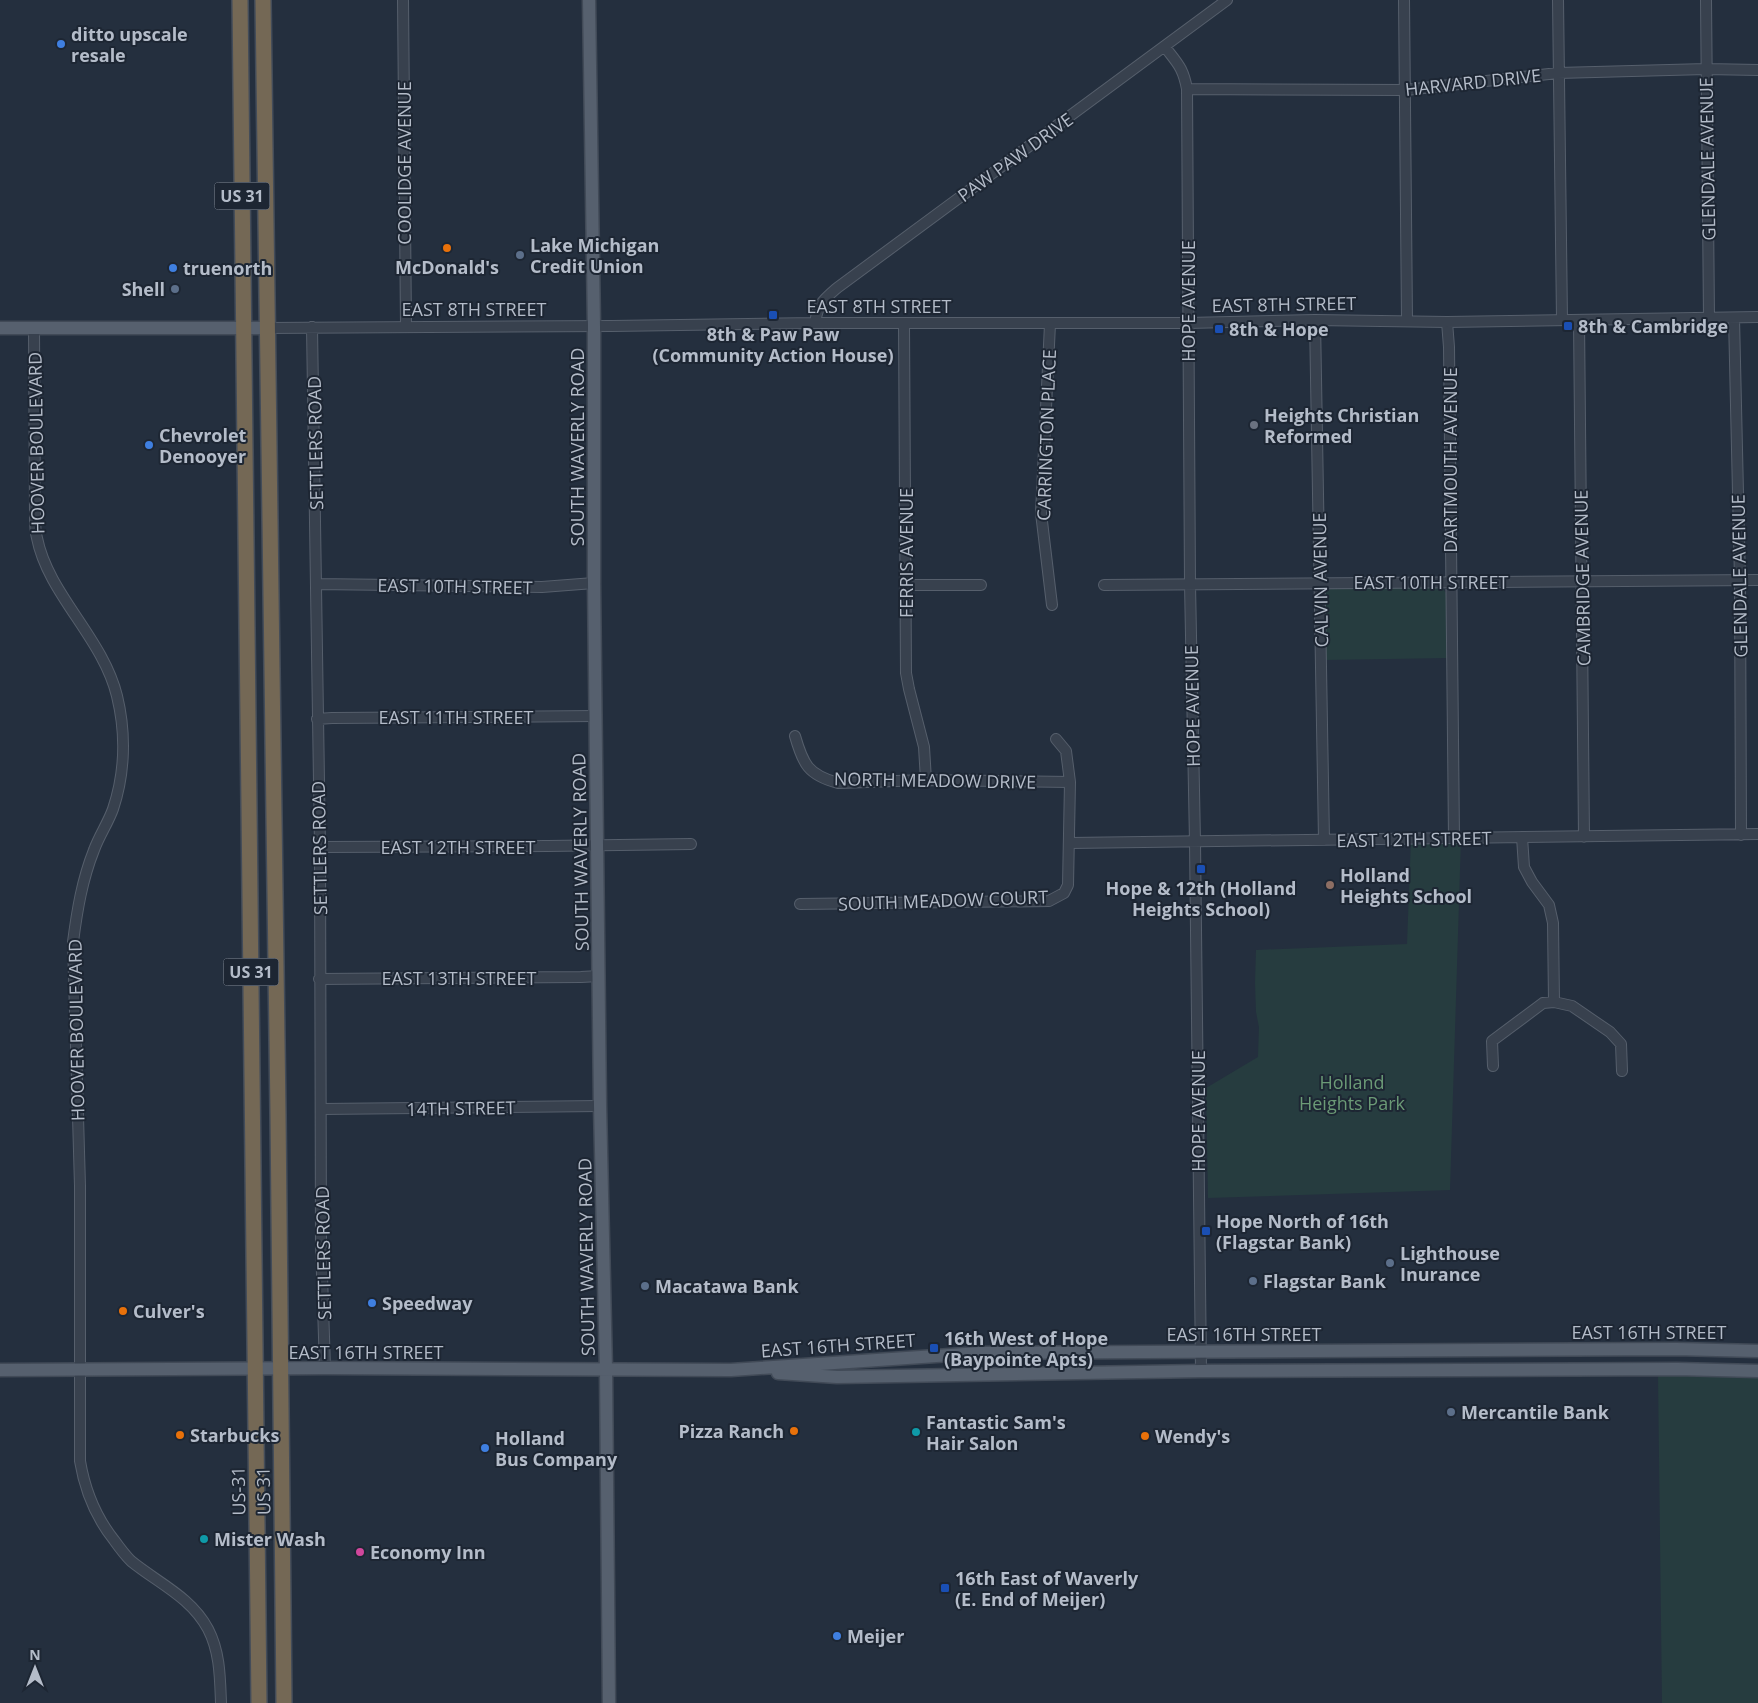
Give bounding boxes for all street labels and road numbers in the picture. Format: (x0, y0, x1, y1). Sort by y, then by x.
street label: HARVARD DRIVE (1404, 63, 1542, 101)
street label: GLENDALE AVENUE (1694, 77, 1720, 241)
street label: COOLIDGE AVENUE (392, 81, 416, 245)
street label: PAW PAW DRIVE (953, 107, 1077, 207)
road number: US 31 (214, 182, 270, 210)
street label: HOPE AVENUE (1176, 240, 1200, 362)
street label: EAST 8TH STREET (1211, 291, 1357, 317)
street label: EAST 8TH STREET (807, 294, 951, 318)
street label: EAST 8TH STREET (402, 297, 546, 321)
street label: SOUTH WAVERLY ROAD (565, 348, 589, 546)
street label: CARRINGTON PLACE (1031, 349, 1061, 521)
street label: HOOVER BOULEVARD (22, 352, 50, 534)
street label: DARTMOUTH AVENUE (1438, 367, 1462, 553)
street label: SETTLERS ROAD (302, 376, 328, 510)
street label: FERRIS AVENUE (894, 488, 918, 618)
street label: CAMBRIDGE AVENUE (1568, 490, 1596, 666)
street label: GLENDALE AVENUE (1726, 494, 1752, 658)
street label: CALVIN AVENUE (1307, 512, 1333, 648)
street label: EAST 10TH STREET (1353, 570, 1509, 594)
street label: EAST 10TH STREET (377, 573, 533, 599)
street label: HOPE AVENUE (1179, 645, 1205, 767)
street label: EAST 11TH STREET (378, 705, 534, 729)
street label: SOUTH WAVERLY ROAD (566, 753, 594, 951)
street label: NORTH MEADOW DRIVE (834, 766, 1036, 794)
street label: SETTLERS ROAD (306, 781, 332, 915)
street label: EAST 12TH STREET (1336, 826, 1492, 852)
street label: EAST 12TH STREET (380, 835, 536, 859)
street label: SOUTH MEADOW COURT (838, 884, 1049, 916)
street label: HOOVER BOULEVARD (62, 939, 90, 1121)
road number: US 31 (224, 959, 278, 986)
street label: EAST 13TH STREET (381, 966, 537, 990)
street label: HOPE AVENUE (1186, 1050, 1210, 1172)
street label: 14TH STREET (406, 1095, 516, 1121)
street label: SOUTH WAVERLY ROAD (572, 1158, 600, 1356)
street label: SETTLERS ROAD (310, 1186, 336, 1320)
street label: EAST 16TH STREET (1571, 1320, 1727, 1344)
street label: EAST 16TH STREET (1166, 1322, 1322, 1346)
street label: EAST 16TH STREET (760, 1328, 916, 1362)
street label: EAST 16TH STREET (288, 1340, 444, 1364)
street label: US-31 (226, 1466, 250, 1516)
street label: US 31 (251, 1467, 275, 1515)

